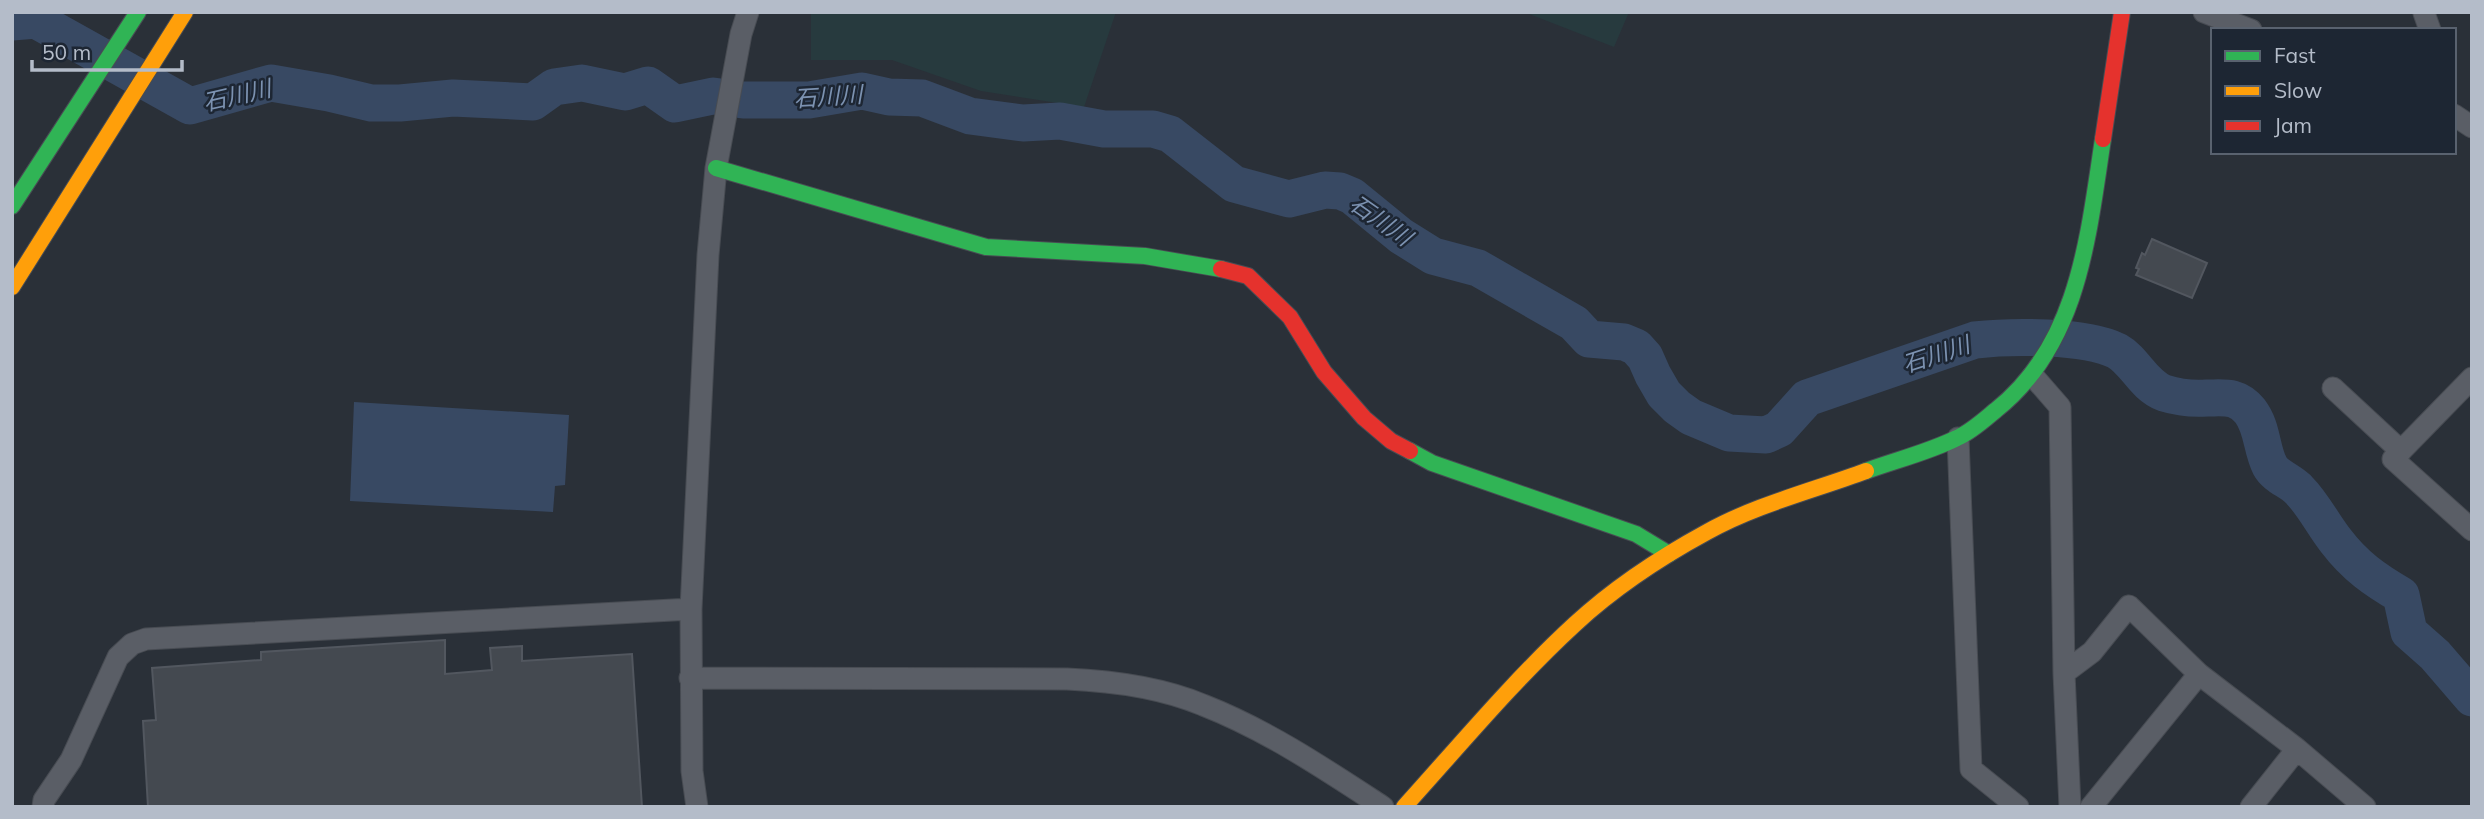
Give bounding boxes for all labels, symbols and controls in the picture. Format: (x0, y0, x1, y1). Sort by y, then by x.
scale bar (32, 28, 182, 72)
legend (2211, 28, 2456, 154)
text: 50 m (42, 39, 91, 65)
text: Fast (2274, 42, 2316, 68)
water label: 石川川 (200, 72, 277, 117)
text: Slow (2274, 77, 2322, 103)
water label: 石川川 (793, 79, 866, 113)
text: Jam (2274, 112, 2312, 138)
water label: 石川川 (1344, 188, 1420, 253)
water label: 石川川 (1899, 329, 1976, 378)

